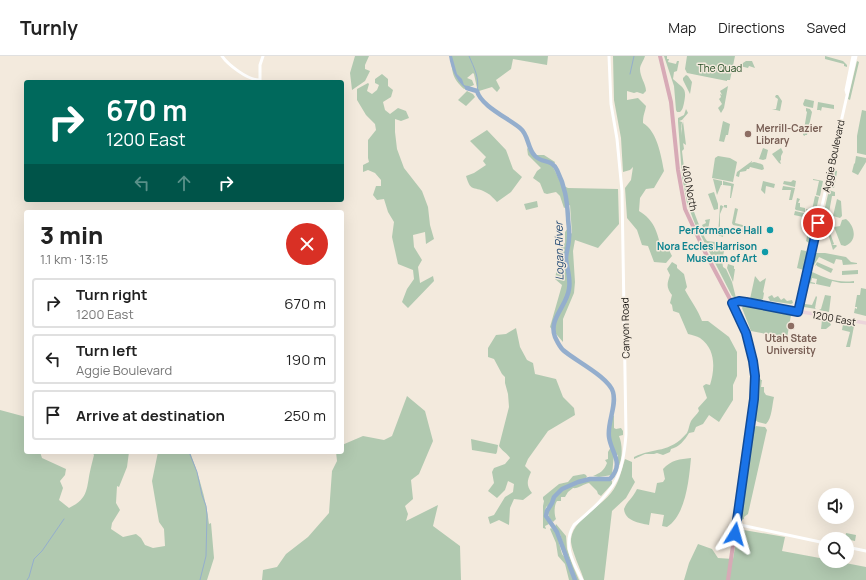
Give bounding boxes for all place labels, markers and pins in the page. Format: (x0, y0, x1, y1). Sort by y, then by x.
place label: Merrill-Cazier Library (756, 121, 822, 147)
marker: Merrill-Cazier Library (743, 129, 753, 139)
pin (801, 206, 835, 240)
place label: Performance Hall (679, 223, 762, 237)
marker: Performance Hall (765, 225, 775, 235)
place label: Nora Eccles Harrison Museum of Art (657, 239, 757, 265)
marker: Nora Eccles Harrison Museum of Art (760, 247, 770, 257)
marker: Utah State University (786, 321, 796, 331)
place label: Utah State University (765, 331, 817, 357)

